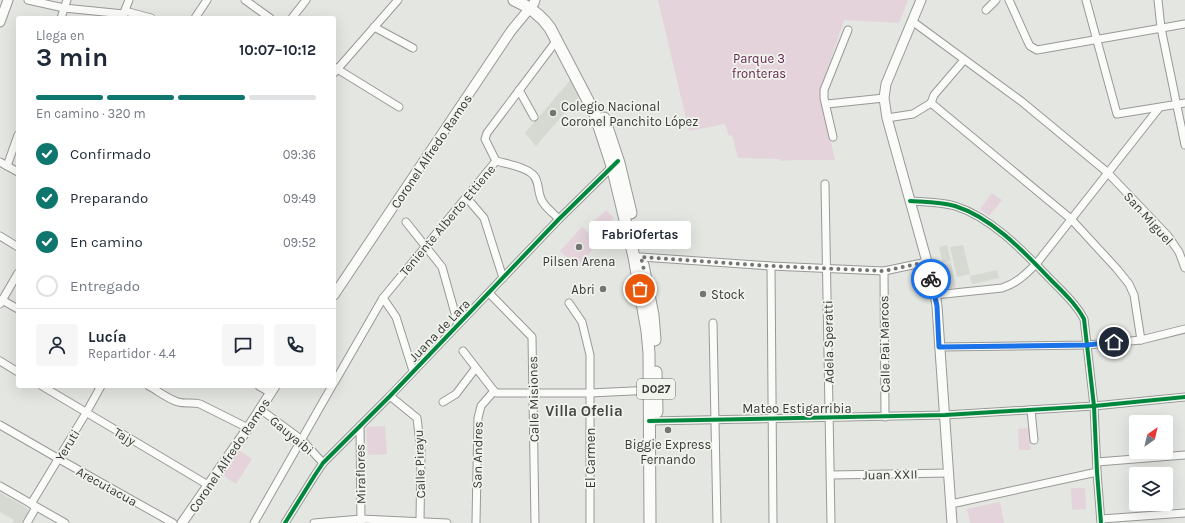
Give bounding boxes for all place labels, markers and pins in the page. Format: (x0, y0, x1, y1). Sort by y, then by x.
place label: Colegio Nacional Coronel Panchito López (561, 99, 698, 129)
marker: Colegio Nacional Coronel Panchito López (548, 108, 558, 118)
callout: FabriOfertas (589, 221, 691, 249)
marker: Pilsen Arena (574, 242, 584, 252)
place label: Pilsen Arena (543, 254, 616, 269)
pin (623, 272, 657, 306)
place label: Abri (571, 282, 595, 297)
marker: Abri (598, 284, 608, 294)
place label: Stock (711, 287, 745, 302)
marker: Stock (698, 289, 708, 299)
pin (1097, 325, 1131, 359)
marker: Biggie Express Fernando (663, 425, 673, 435)
place label: Biggie Express Fernando (625, 437, 712, 467)

